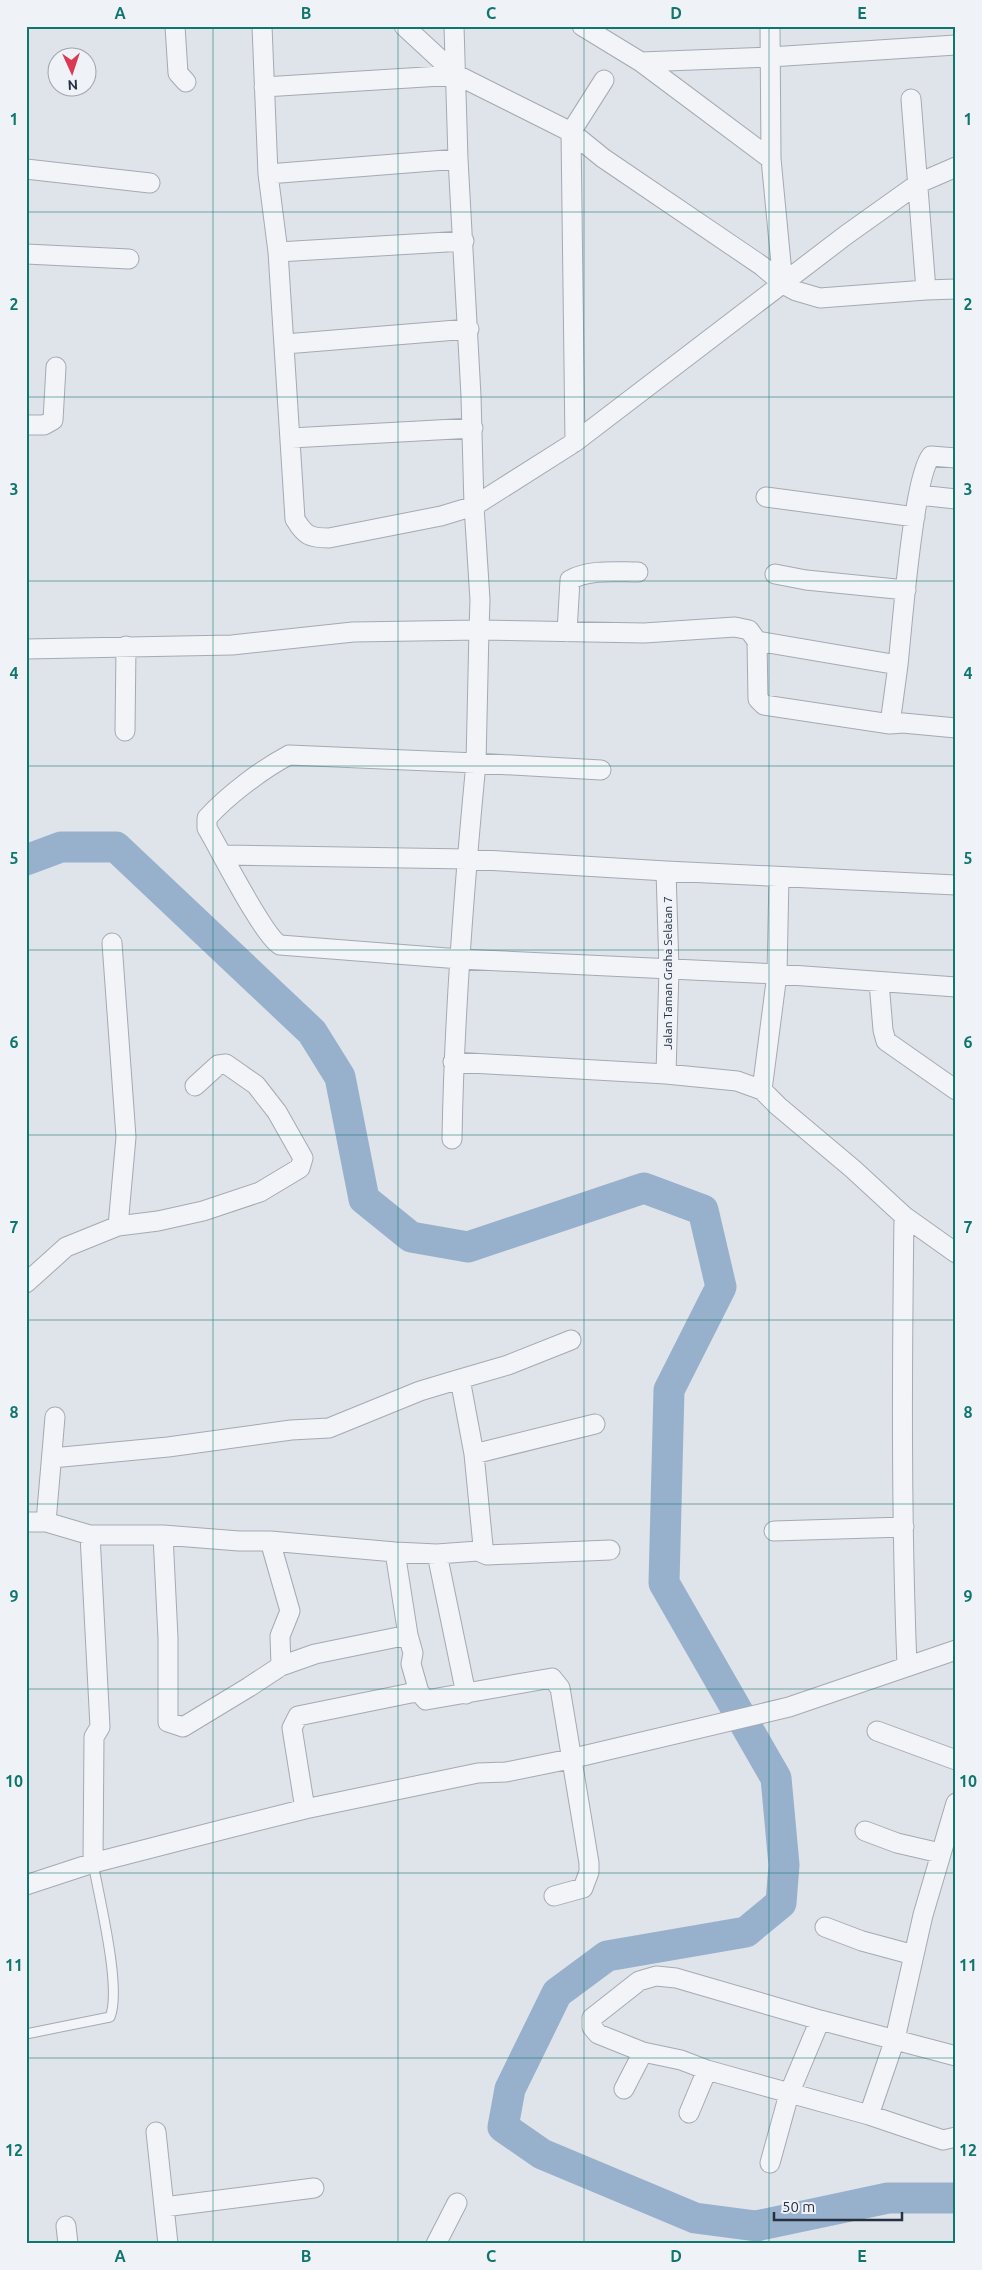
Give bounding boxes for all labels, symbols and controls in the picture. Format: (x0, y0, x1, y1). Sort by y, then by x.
text: A (114, 4, 126, 22)
text: B (301, 4, 311, 22)
text: C (486, 4, 496, 22)
text: D (670, 4, 682, 22)
text: E (857, 4, 867, 22)
north arrow (48, 48, 98, 98)
text: N (67, 77, 78, 93)
text: 1 (9, 110, 19, 128)
text: 1 (963, 110, 973, 128)
text: 2 (9, 295, 19, 313)
text: 2 (963, 295, 973, 313)
text: 3 (9, 480, 19, 498)
text: 3 (963, 480, 973, 498)
text: 4 (9, 664, 19, 682)
text: 4 (963, 664, 973, 682)
text: 5 (9, 849, 19, 867)
text: 5 (963, 849, 973, 867)
street label: Jalan Taman Graha Selatan 7 (661, 896, 674, 1050)
text: 6 (9, 1033, 19, 1051)
text: 6 (963, 1033, 973, 1051)
text: 7 (9, 1218, 19, 1236)
text: 7 (963, 1218, 973, 1236)
text: 8 (9, 1403, 19, 1421)
text: 8 (963, 1403, 973, 1421)
text: 9 (9, 1587, 19, 1605)
text: 9 (963, 1587, 973, 1605)
text: 10 (5, 1772, 23, 1790)
text: 10 (959, 1772, 977, 1790)
text: 11 (5, 1956, 23, 1974)
text: 11 (959, 1956, 977, 1974)
text: 12 (5, 2141, 23, 2159)
text: 12 (959, 2141, 977, 2159)
scale bar (774, 2190, 902, 2222)
text: 50 m (782, 2198, 815, 2215)
text: A (114, 2247, 126, 2265)
text: B (301, 2247, 311, 2265)
text: C (486, 2247, 496, 2265)
text: D (670, 2247, 682, 2265)
text: E (857, 2247, 867, 2265)

